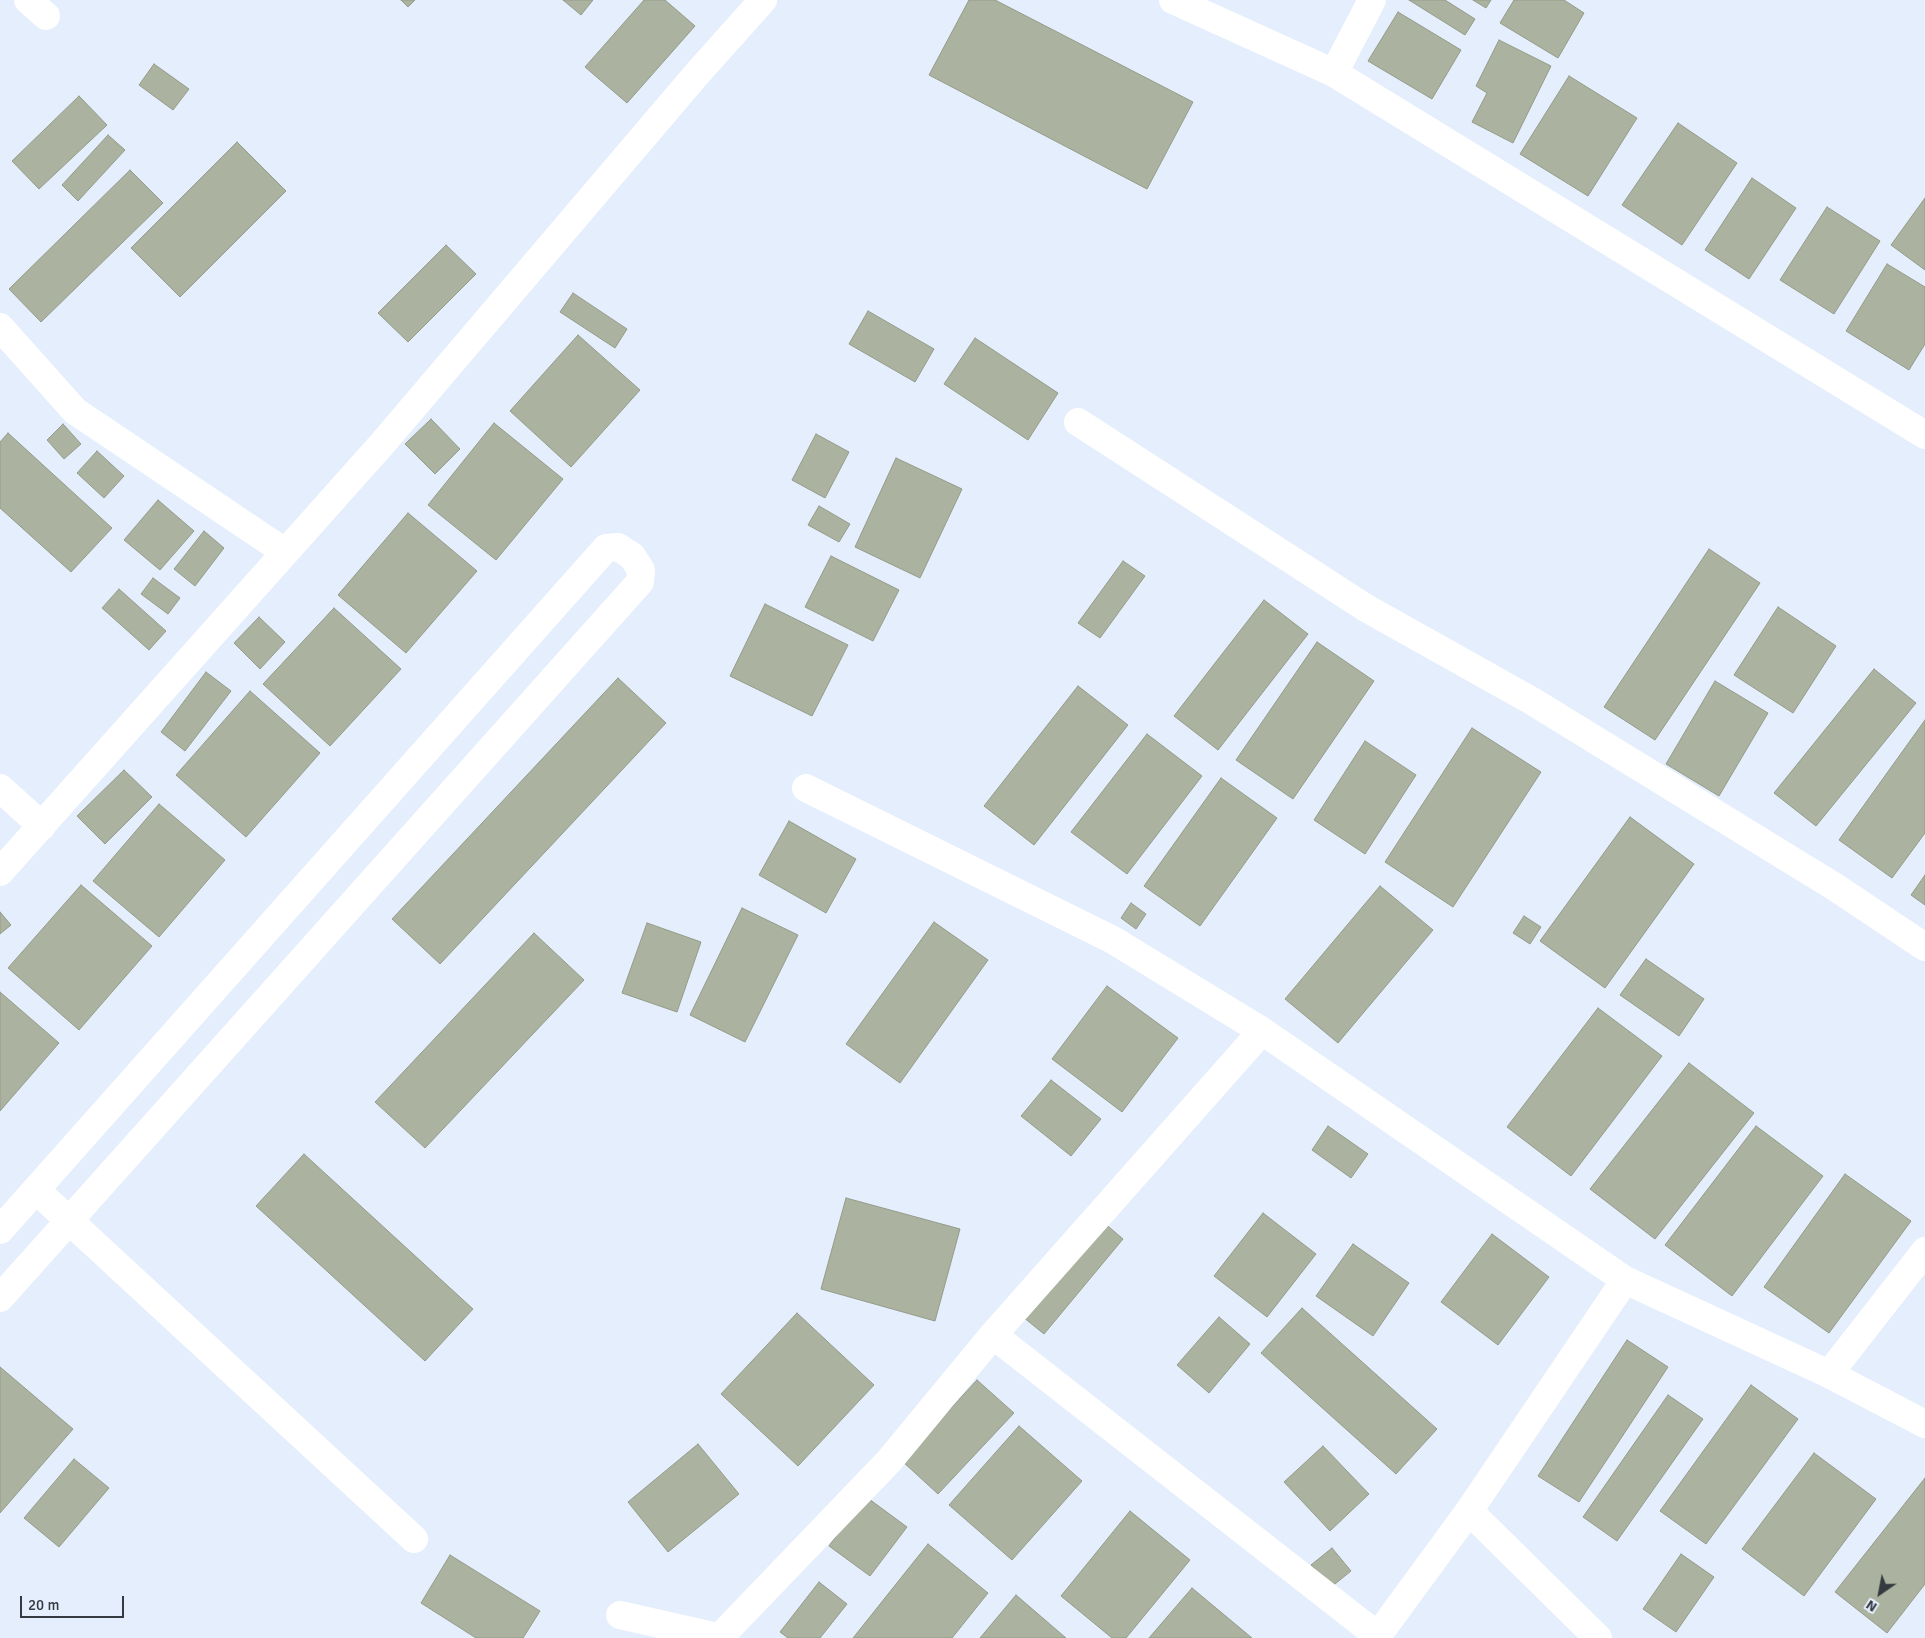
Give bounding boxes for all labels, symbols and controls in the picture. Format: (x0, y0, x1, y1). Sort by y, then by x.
north arrow (1855, 1568, 1905, 1618)
scale bar (22, 1586, 126, 1618)
text: 20 m (28, 1596, 59, 1614)
text: N (1863, 1596, 1880, 1616)

